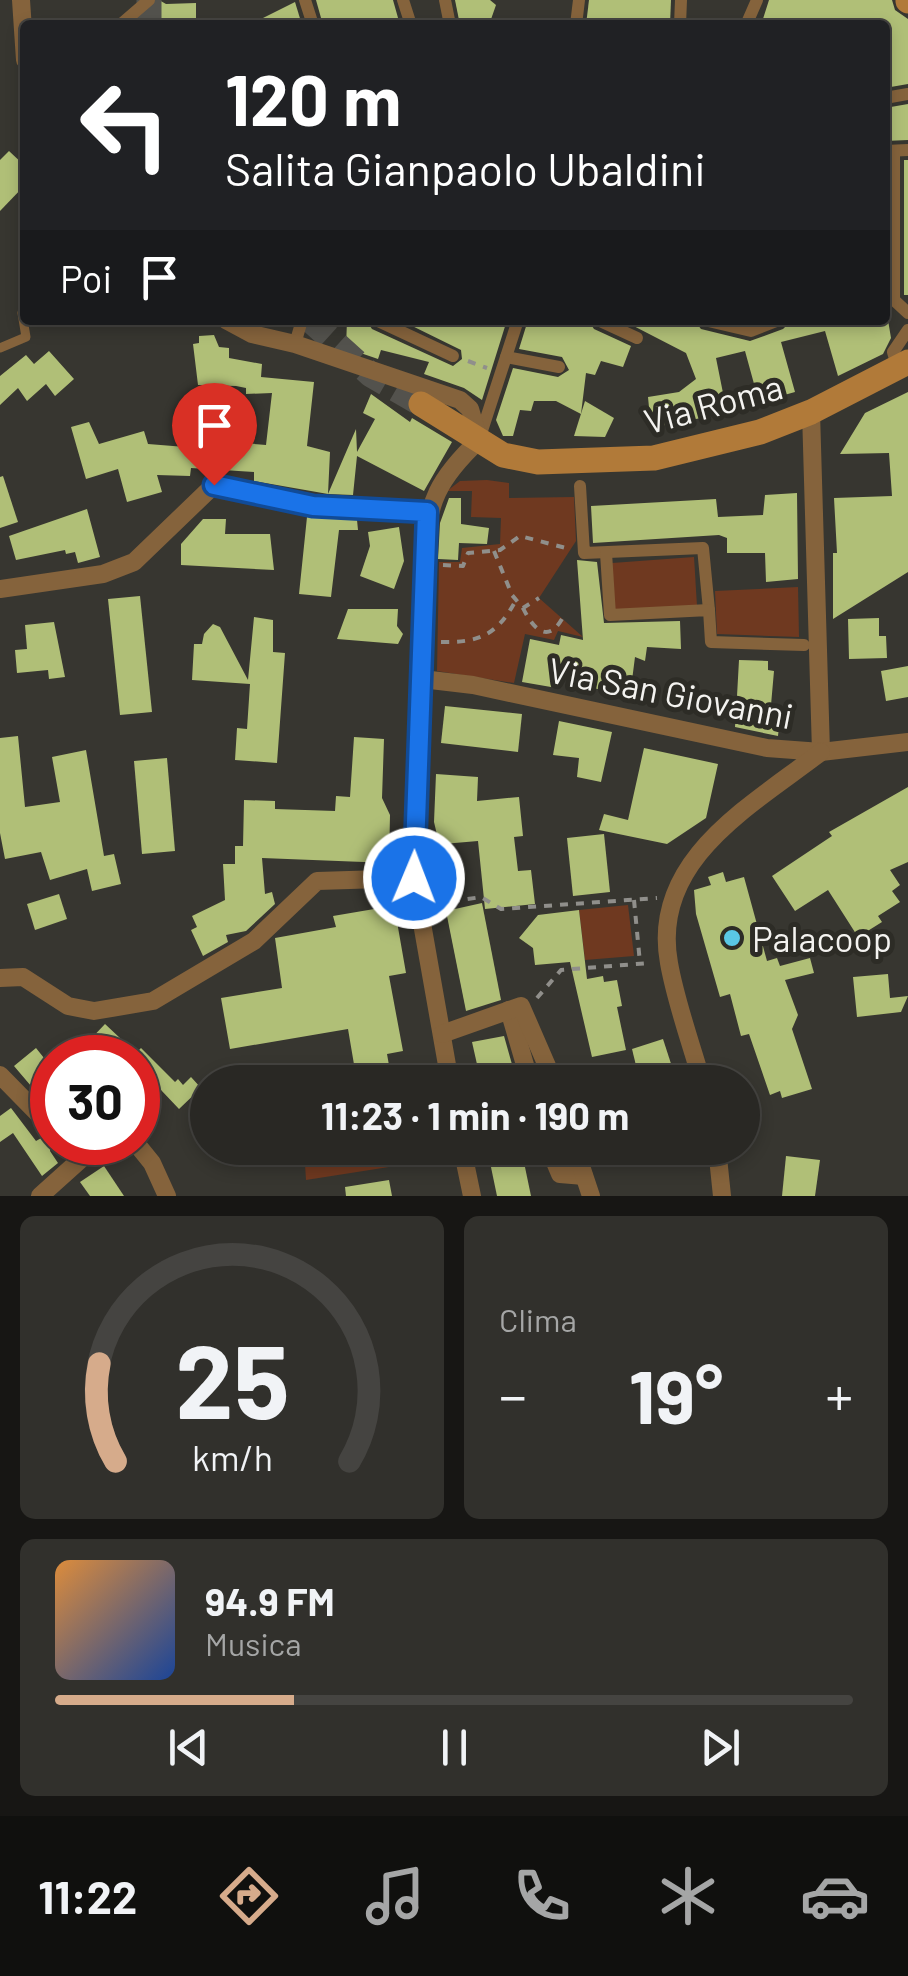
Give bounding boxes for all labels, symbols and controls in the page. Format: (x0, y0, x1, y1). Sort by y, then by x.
text: 120 m (225, 56, 401, 140)
icon: left (60, 60, 190, 190)
text: Salita Gianpaolo Ubaldini (225, 141, 706, 195)
icon: arrive (132, 250, 187, 305)
text: Poi (60, 255, 112, 301)
street label: Via Roma (639, 364, 787, 442)
pin (172, 383, 257, 486)
icon: arrive (187, 398, 242, 453)
street label: Via San Giovanni (545, 648, 797, 736)
position arrow (362, 826, 466, 930)
place label: Palacoop (752, 917, 892, 959)
marker: Palacoop (721, 927, 743, 949)
speed limit sign: 30 (30, 1035, 160, 1165)
text: 11:23 · 1 min · 190 m (321, 1092, 629, 1138)
text: Clima (499, 1300, 577, 1338)
text: 25 (175, 1315, 289, 1440)
text: 19° (629, 1349, 723, 1439)
text: − (499, 1361, 527, 1427)
text: + (825, 1361, 853, 1427)
text: km/h (192, 1435, 272, 1478)
text: 94.9 FM (205, 1578, 335, 1624)
text: Musica (205, 1624, 302, 1662)
icon: previous (161, 1720, 216, 1775)
icon: pause (427, 1720, 482, 1775)
icon: next (693, 1720, 748, 1775)
icon: directions (214, 1861, 284, 1931)
icon: music (360, 1861, 430, 1931)
icon: phone (507, 1861, 577, 1931)
icon: climate (653, 1861, 723, 1931)
icon: car (800, 1861, 870, 1931)
text: 11:22 (38, 1869, 137, 1923)

